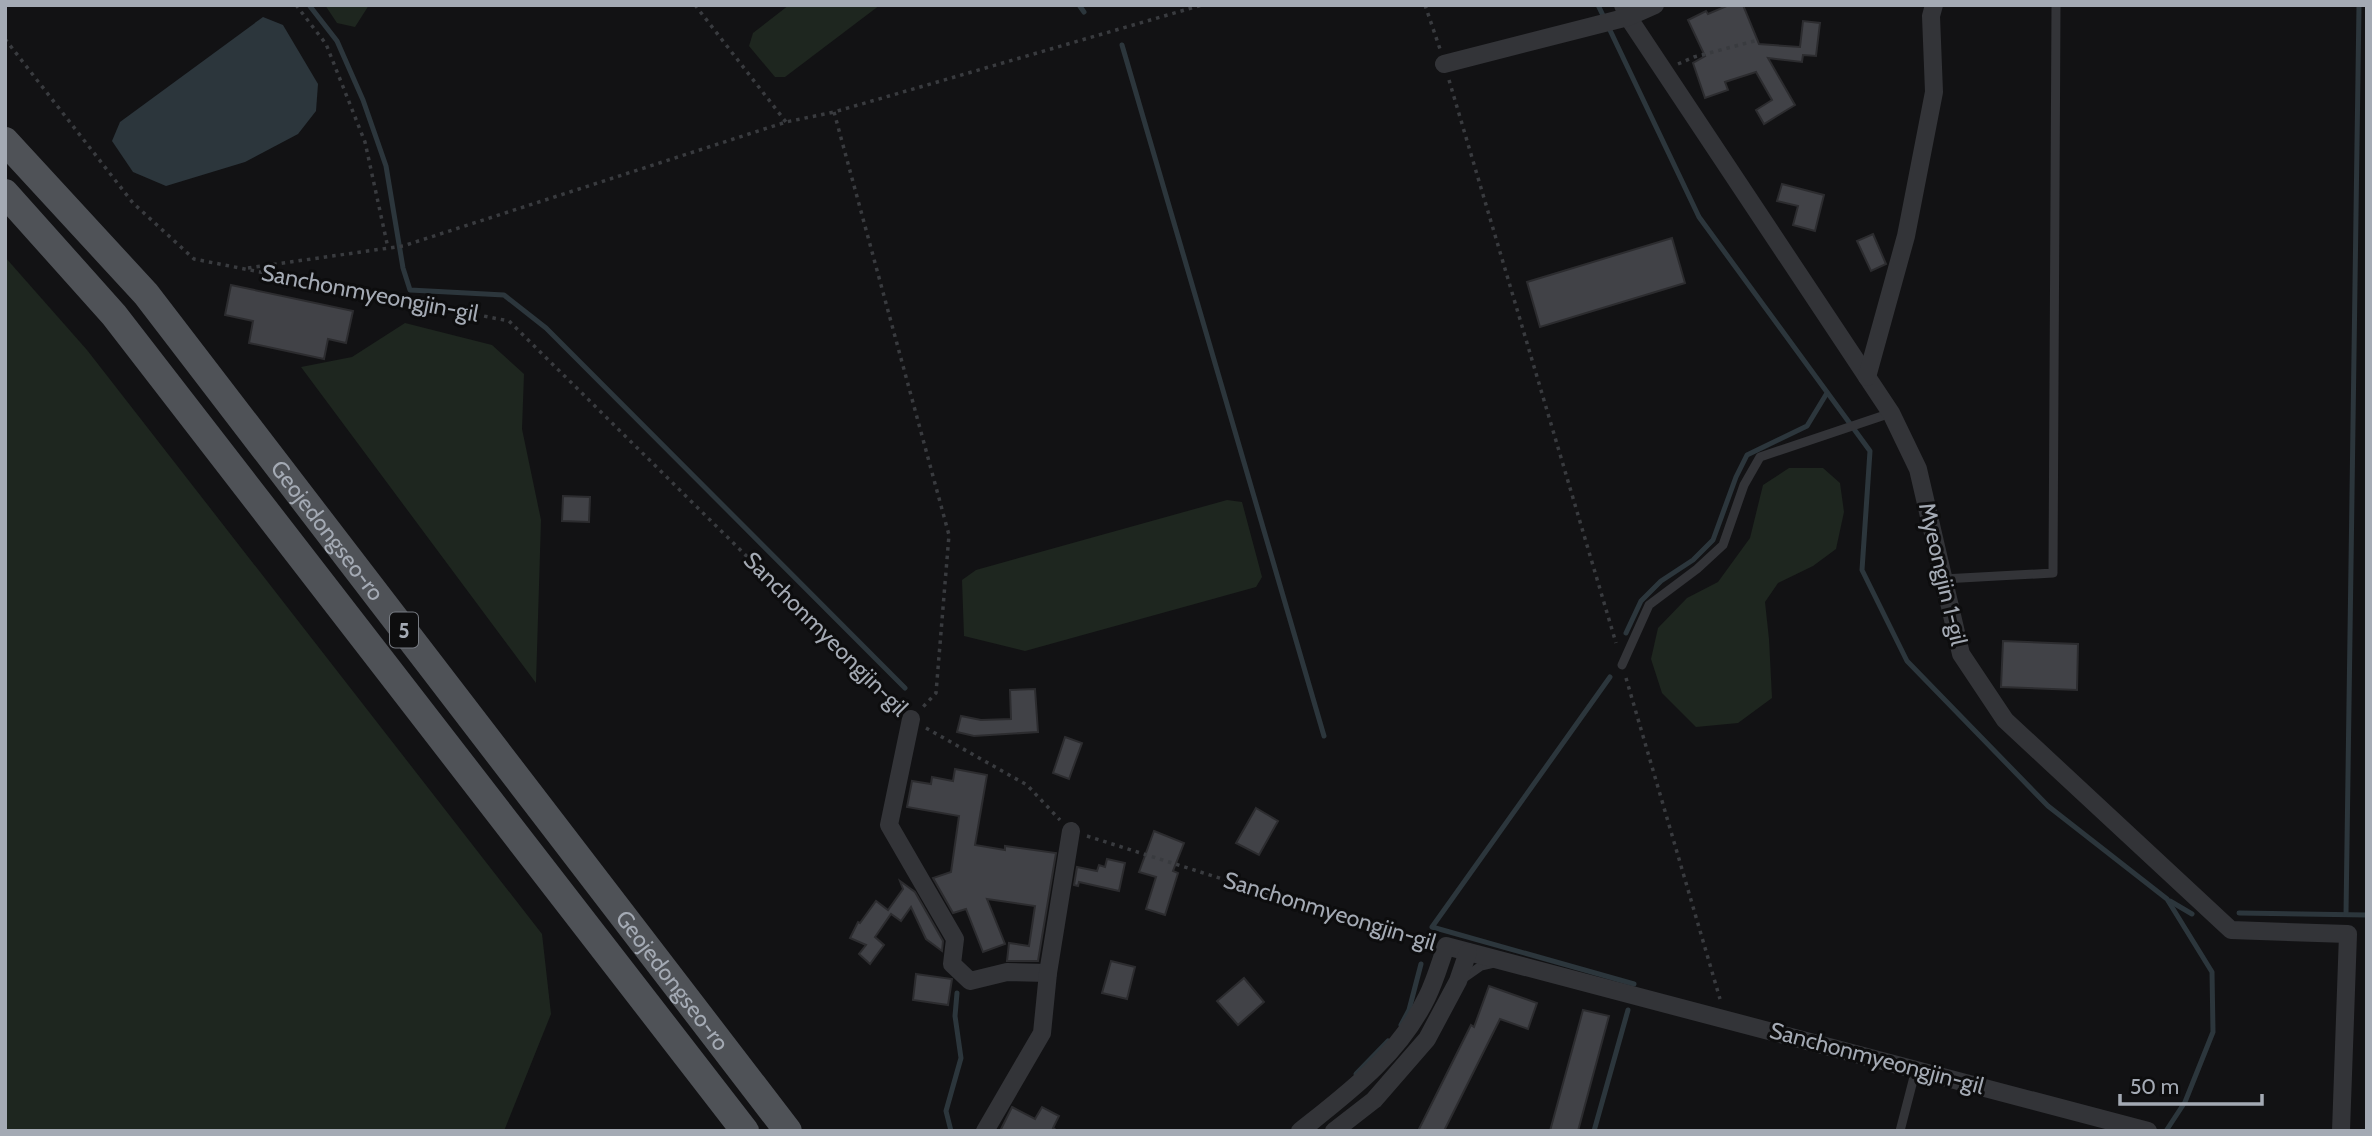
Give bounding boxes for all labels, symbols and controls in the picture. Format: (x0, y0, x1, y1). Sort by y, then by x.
street label: Sanchonmyeongjin-gil (259, 258, 482, 328)
street label: Geojedongseo-ro (265, 455, 390, 606)
street label: Myeongjin 1-gil (1913, 500, 1973, 649)
street label: Sanchonmyeongjin-gil (738, 546, 914, 722)
road number: 5 (390, 612, 418, 648)
street label: Sanchonmyeongjin-gil (1220, 865, 1440, 957)
street label: Geojedongseo-ro (610, 905, 735, 1056)
street label: Sanchonmyeongjin-gil (1767, 1016, 1988, 1100)
scale bar (2120, 1062, 2262, 1106)
text: 50 m (2130, 1074, 2179, 1099)

